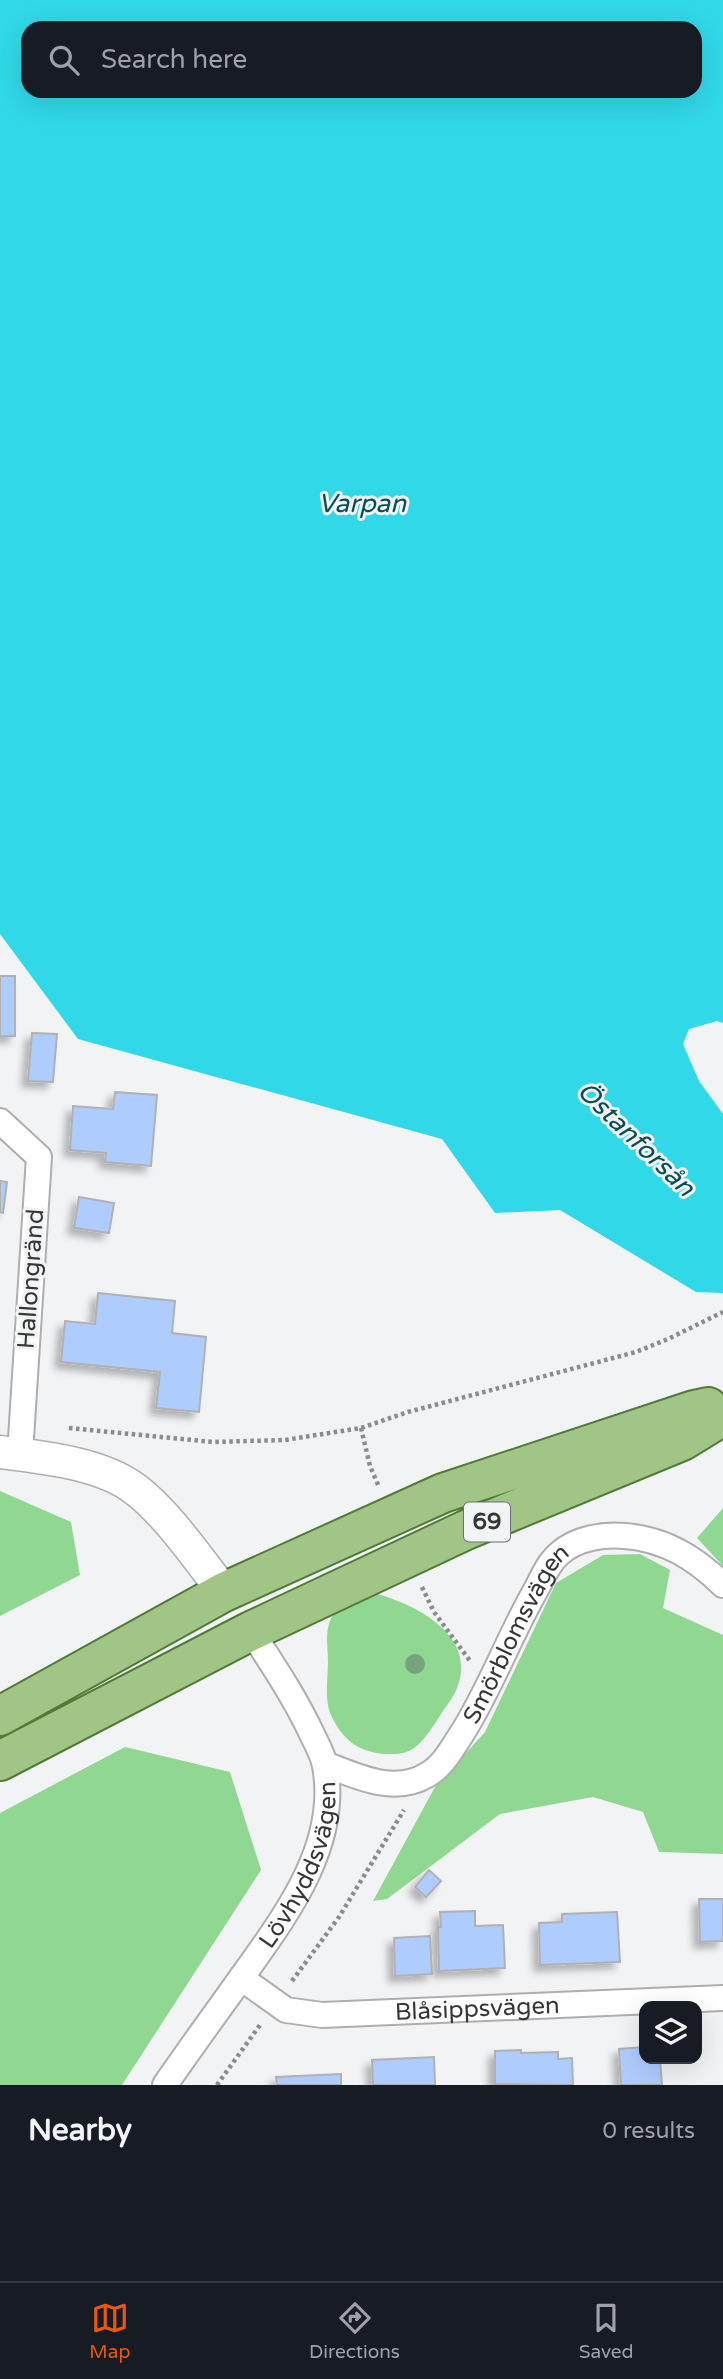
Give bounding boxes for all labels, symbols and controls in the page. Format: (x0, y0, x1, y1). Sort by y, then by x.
search box (21, 21, 702, 98)
icon: search (45, 41, 83, 79)
text: Search here (101, 44, 247, 75)
water label: Varpan (318, 488, 407, 519)
water label: Östanforsån (571, 1075, 702, 1203)
street label: Hallongränd (12, 1208, 50, 1350)
road number: 69 (464, 1502, 510, 1541)
street label: Smörblomsvägen (457, 1537, 575, 1729)
street label: Lövhyddsvägen (252, 1781, 342, 1954)
street label: Blåsippsvägen (394, 1990, 560, 2026)
map controls (639, 2001, 702, 2064)
button: layers (639, 2001, 702, 2064)
text: Nearby (28, 2112, 132, 2149)
text: 0 results (602, 2117, 695, 2145)
tab: Map (89, 2299, 130, 2363)
tab: Directions (309, 2299, 400, 2363)
tab: Saved (579, 2299, 634, 2363)

